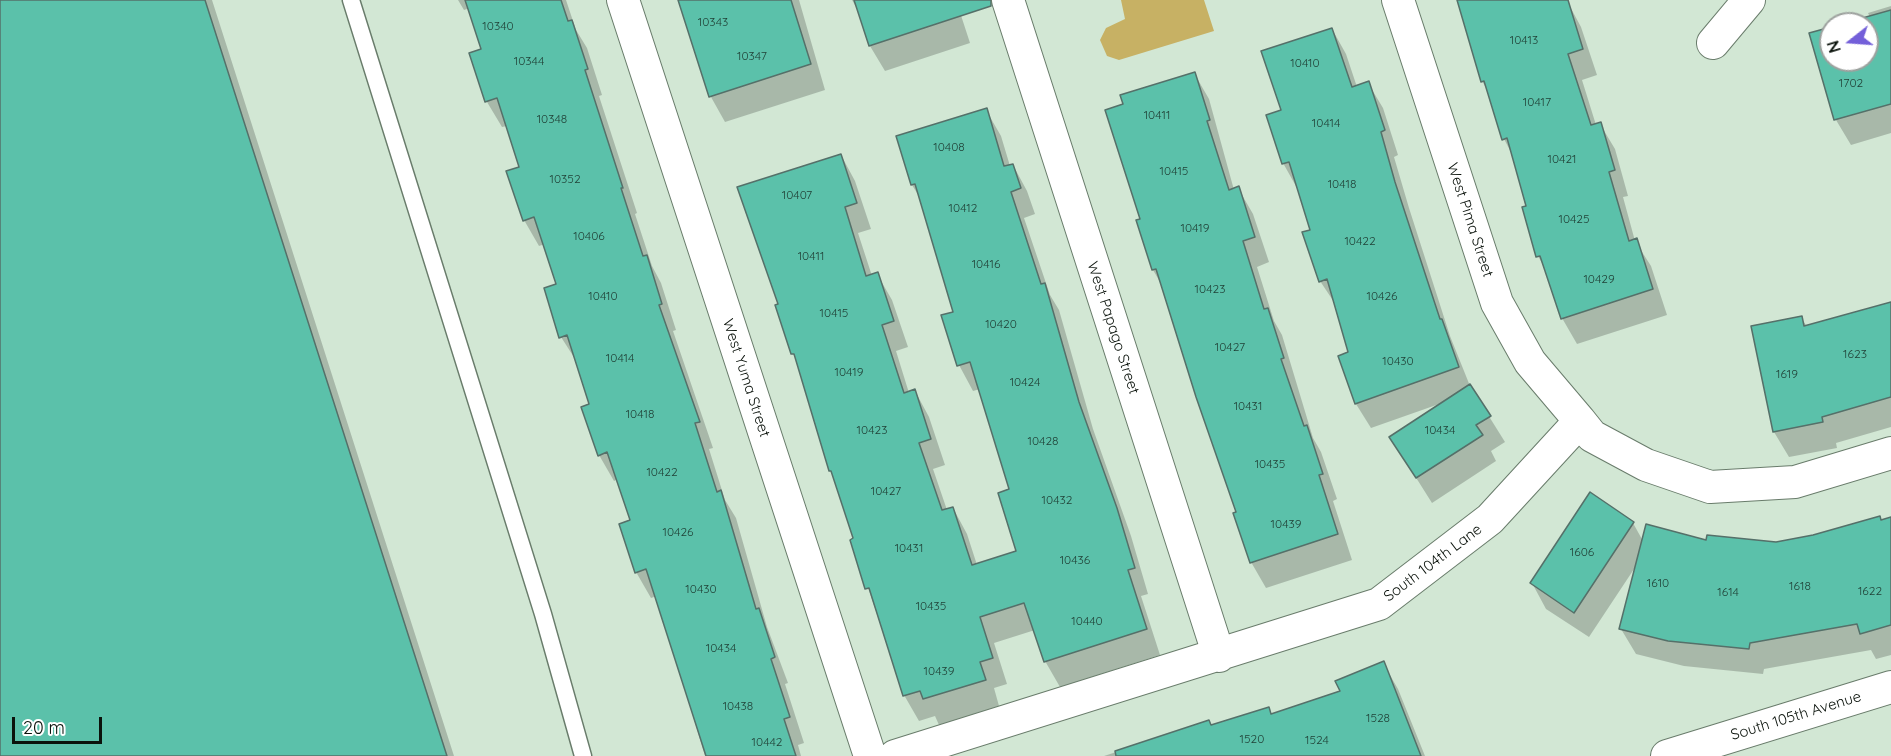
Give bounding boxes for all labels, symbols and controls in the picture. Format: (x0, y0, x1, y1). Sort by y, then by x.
north arrow (1819, 12, 1879, 72)
house number: 10343 (698, 15, 728, 29)
house number: 10340 (482, 19, 514, 33)
house number: 10413 (1510, 33, 1538, 47)
text: N (1822, 38, 1845, 55)
house number: 10347 (737, 49, 767, 63)
house number: 10344 (514, 54, 544, 68)
house number: 10410 (1290, 56, 1320, 70)
house number: 1702 (1839, 76, 1863, 90)
house number: 10417 (1523, 95, 1551, 109)
house number: 10411 (1144, 108, 1170, 122)
house number: 10348 (537, 112, 567, 126)
house number: 10414 (1312, 116, 1340, 130)
house number: 10408 (933, 140, 965, 154)
house number: 10421 (1548, 152, 1576, 166)
street label: West Pima Street (1443, 161, 1497, 279)
house number: 10415 (1160, 164, 1188, 178)
house number: 10352 (549, 172, 581, 186)
house number: 10418 (1328, 177, 1356, 191)
house number: 10407 (782, 188, 812, 202)
house number: 10412 (949, 201, 977, 215)
house number: 10425 (1558, 212, 1590, 226)
house number: 10419 (1181, 221, 1209, 235)
house number: 10406 (573, 229, 605, 243)
house number: 10422 (1344, 234, 1376, 248)
house number: 10411 (798, 249, 824, 263)
house number: 10416 (972, 257, 1000, 271)
street label: West Papago Street (1083, 259, 1143, 397)
house number: 10429 (1583, 272, 1615, 286)
house number: 10423 (1195, 282, 1225, 296)
house number: 10410 (588, 289, 618, 303)
house number: 10426 (1366, 289, 1398, 303)
house number: 10415 (820, 306, 848, 320)
street label: West Yuma Street (718, 317, 774, 439)
house number: 10420 (985, 317, 1017, 331)
house number: 10427 (1215, 340, 1245, 354)
house number: 1623 (1843, 347, 1867, 361)
house number: 10414 (606, 351, 634, 365)
house number: 10430 (1382, 354, 1414, 368)
house number: 10419 (835, 365, 863, 379)
house number: 1619 (1776, 367, 1798, 381)
house number: 10424 (1010, 375, 1040, 389)
house number: 10431 (1234, 399, 1262, 413)
house number: 10418 (626, 407, 654, 421)
house number: 10423 (857, 423, 887, 437)
house number: 10434 (1425, 423, 1455, 437)
house number: 10428 (1027, 434, 1059, 448)
house number: 10435 (1255, 457, 1285, 471)
house number: 10422 (646, 465, 678, 479)
house number: 10427 (871, 484, 901, 498)
house number: 10432 (1042, 493, 1072, 507)
house number: 10439 (1271, 517, 1301, 531)
street label: South 104th Lane (1380, 520, 1486, 606)
house number: 10426 (662, 525, 694, 539)
house number: 10431 (895, 541, 923, 555)
house number: 1606 (1570, 545, 1594, 559)
house number: 10436 (1060, 553, 1090, 567)
house number: 1610 (1647, 576, 1669, 590)
house number: 1618 (1789, 579, 1811, 593)
house number: 10430 (685, 582, 717, 596)
house number: 1622 (1858, 584, 1882, 598)
house number: 1614 (1717, 585, 1739, 599)
house number: 10435 (916, 599, 946, 613)
house number: 10440 (1071, 614, 1103, 628)
house number: 10434 (706, 641, 736, 655)
house number: 10439 (924, 664, 954, 678)
street label: South 105th Avenue (1729, 688, 1863, 744)
house number: 10438 (723, 699, 753, 713)
scale bar (15, 705, 105, 743)
house number: 1528 (1366, 711, 1390, 725)
text: 20 m (23, 716, 65, 739)
house number: 1520 (1240, 732, 1264, 746)
house number: 1524 (1305, 733, 1329, 747)
house number: 10442 (752, 735, 782, 749)

